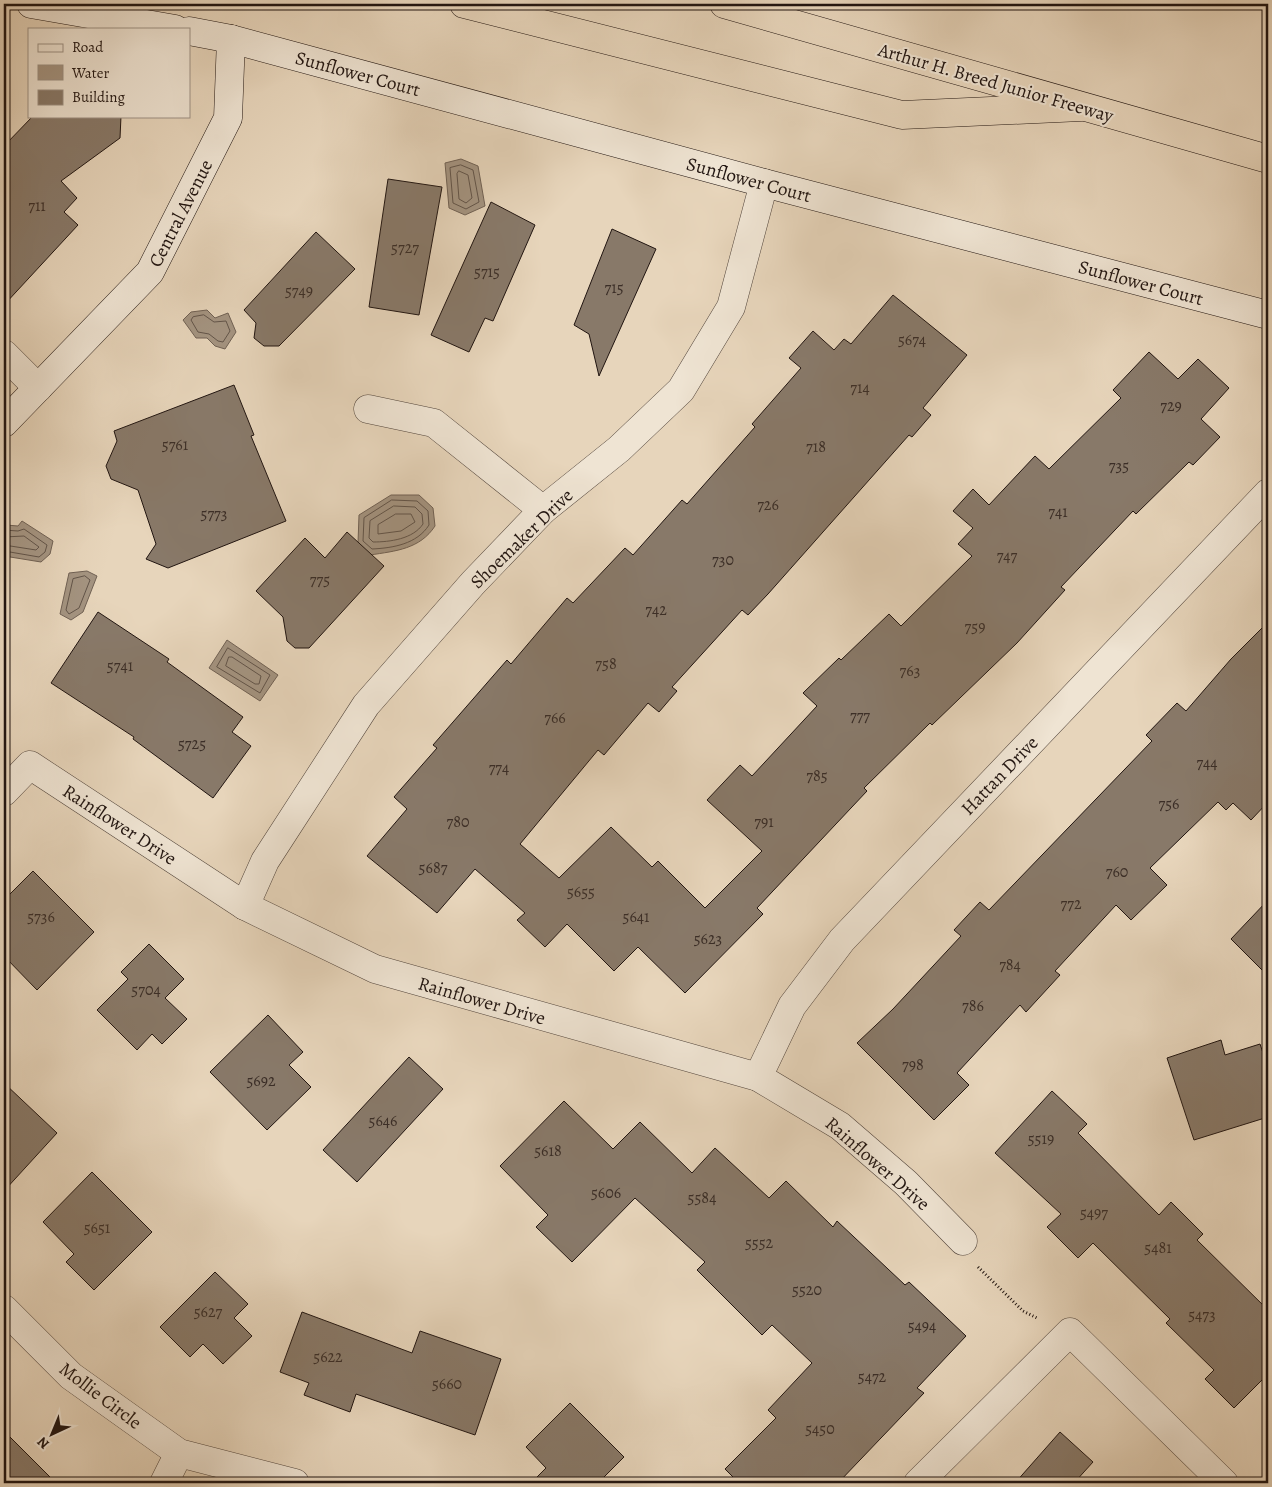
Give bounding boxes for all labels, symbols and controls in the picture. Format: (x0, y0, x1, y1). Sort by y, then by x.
legend (28, 28, 190, 118)
text: Road (72, 37, 104, 57)
street label: Arthur H. Breed Junior Freeway (874, 37, 1117, 129)
street label: Sunflower Court (292, 45, 423, 103)
text: Water (71, 63, 109, 83)
text: Building (72, 87, 125, 107)
street label: Sunflower Court (683, 151, 814, 209)
street label: Central Avenue (143, 155, 219, 272)
house number: 711 (28, 195, 46, 217)
house number: 5727 (391, 237, 419, 259)
street label: Sunflower Court (1075, 254, 1206, 312)
house number: 5715 (474, 261, 500, 283)
house number: 715 (604, 277, 624, 299)
house number: 5749 (285, 280, 313, 302)
house number: 5674 (898, 329, 926, 351)
house number: 714 (850, 377, 870, 399)
house number: 729 (1160, 395, 1182, 417)
house number: 5761 (162, 434, 189, 456)
house number: 718 (806, 436, 826, 458)
house number: 735 (1109, 455, 1129, 477)
street label: Shoemaker Drive (464, 483, 579, 595)
house number: 726 (757, 494, 779, 516)
house number: 741 (1048, 501, 1068, 523)
house number: 5773 (201, 503, 227, 525)
house number: 747 (997, 545, 1018, 567)
house number: 730 (712, 549, 734, 571)
house number: 775 (310, 569, 330, 591)
house number: 742 (645, 599, 667, 621)
house number: 759 (965, 616, 985, 638)
house number: 758 (595, 653, 617, 675)
house number: 5741 (107, 655, 134, 677)
house number: 763 (900, 660, 920, 682)
house number: 777 (850, 705, 870, 727)
house number: 766 (544, 707, 566, 729)
street label: Hattan Drive (955, 730, 1044, 821)
house number: 5725 (178, 733, 206, 755)
house number: 744 (1196, 752, 1218, 774)
house number: 774 (489, 757, 509, 779)
house number: 785 (806, 765, 828, 787)
street label: Rainflower Drive (57, 778, 182, 871)
house number: 756 (1159, 793, 1180, 815)
house number: 780 (446, 811, 470, 833)
house number: 791 (754, 811, 774, 833)
house number: 5687 (419, 857, 448, 879)
house number: 760 (1106, 861, 1128, 883)
house number: 5655 (567, 881, 595, 903)
house number: 772 (1060, 893, 1082, 915)
house number: 5736 (27, 906, 55, 928)
house number: 5641 (623, 906, 650, 928)
house number: 5623 (694, 928, 722, 950)
house number: 784 (999, 954, 1021, 976)
street label: Rainflower Drive (415, 970, 548, 1032)
house number: 5704 (131, 979, 161, 1001)
house number: 786 (962, 995, 984, 1017)
house number: 798 (902, 1054, 924, 1076)
house number: 5692 (246, 1070, 276, 1092)
house number: 5646 (369, 1110, 397, 1132)
street label: Rainflower Drive (819, 1111, 935, 1217)
house number: 5519 (1028, 1128, 1054, 1150)
house number: 5618 (534, 1140, 562, 1162)
house number: 5606 (591, 1182, 621, 1204)
house number: 5584 (688, 1187, 716, 1209)
house number: 5497 (1080, 1202, 1108, 1224)
house number: 5651 (84, 1217, 111, 1239)
house number: 5552 (745, 1232, 774, 1254)
house number: 5481 (1144, 1237, 1172, 1259)
house number: 5520 (792, 1279, 822, 1301)
house number: 5627 (194, 1301, 223, 1323)
house number: 5473 (1188, 1304, 1216, 1326)
house number: 5494 (908, 1315, 936, 1337)
house number: 5622 (313, 1346, 343, 1368)
street label: Mollie Circle (54, 1356, 147, 1435)
house number: 5472 (858, 1366, 887, 1388)
house number: 5660 (432, 1373, 462, 1395)
north arrow (28, 1410, 78, 1460)
house number: 5450 (805, 1418, 835, 1440)
text: N (33, 1433, 54, 1453)

